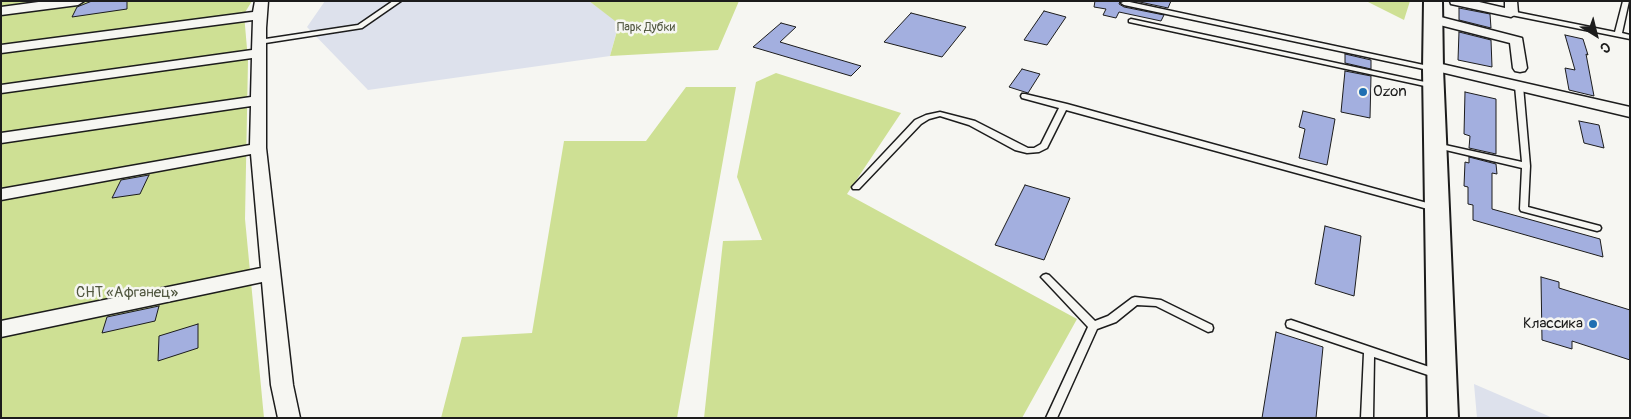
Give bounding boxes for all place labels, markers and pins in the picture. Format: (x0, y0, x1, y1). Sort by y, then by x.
place label: Ozon (1373, 83, 1407, 101)
marker: Ozon (1357, 86, 1369, 98)
place label: Классика (1523, 315, 1583, 333)
marker: Классика (1587, 318, 1599, 330)

